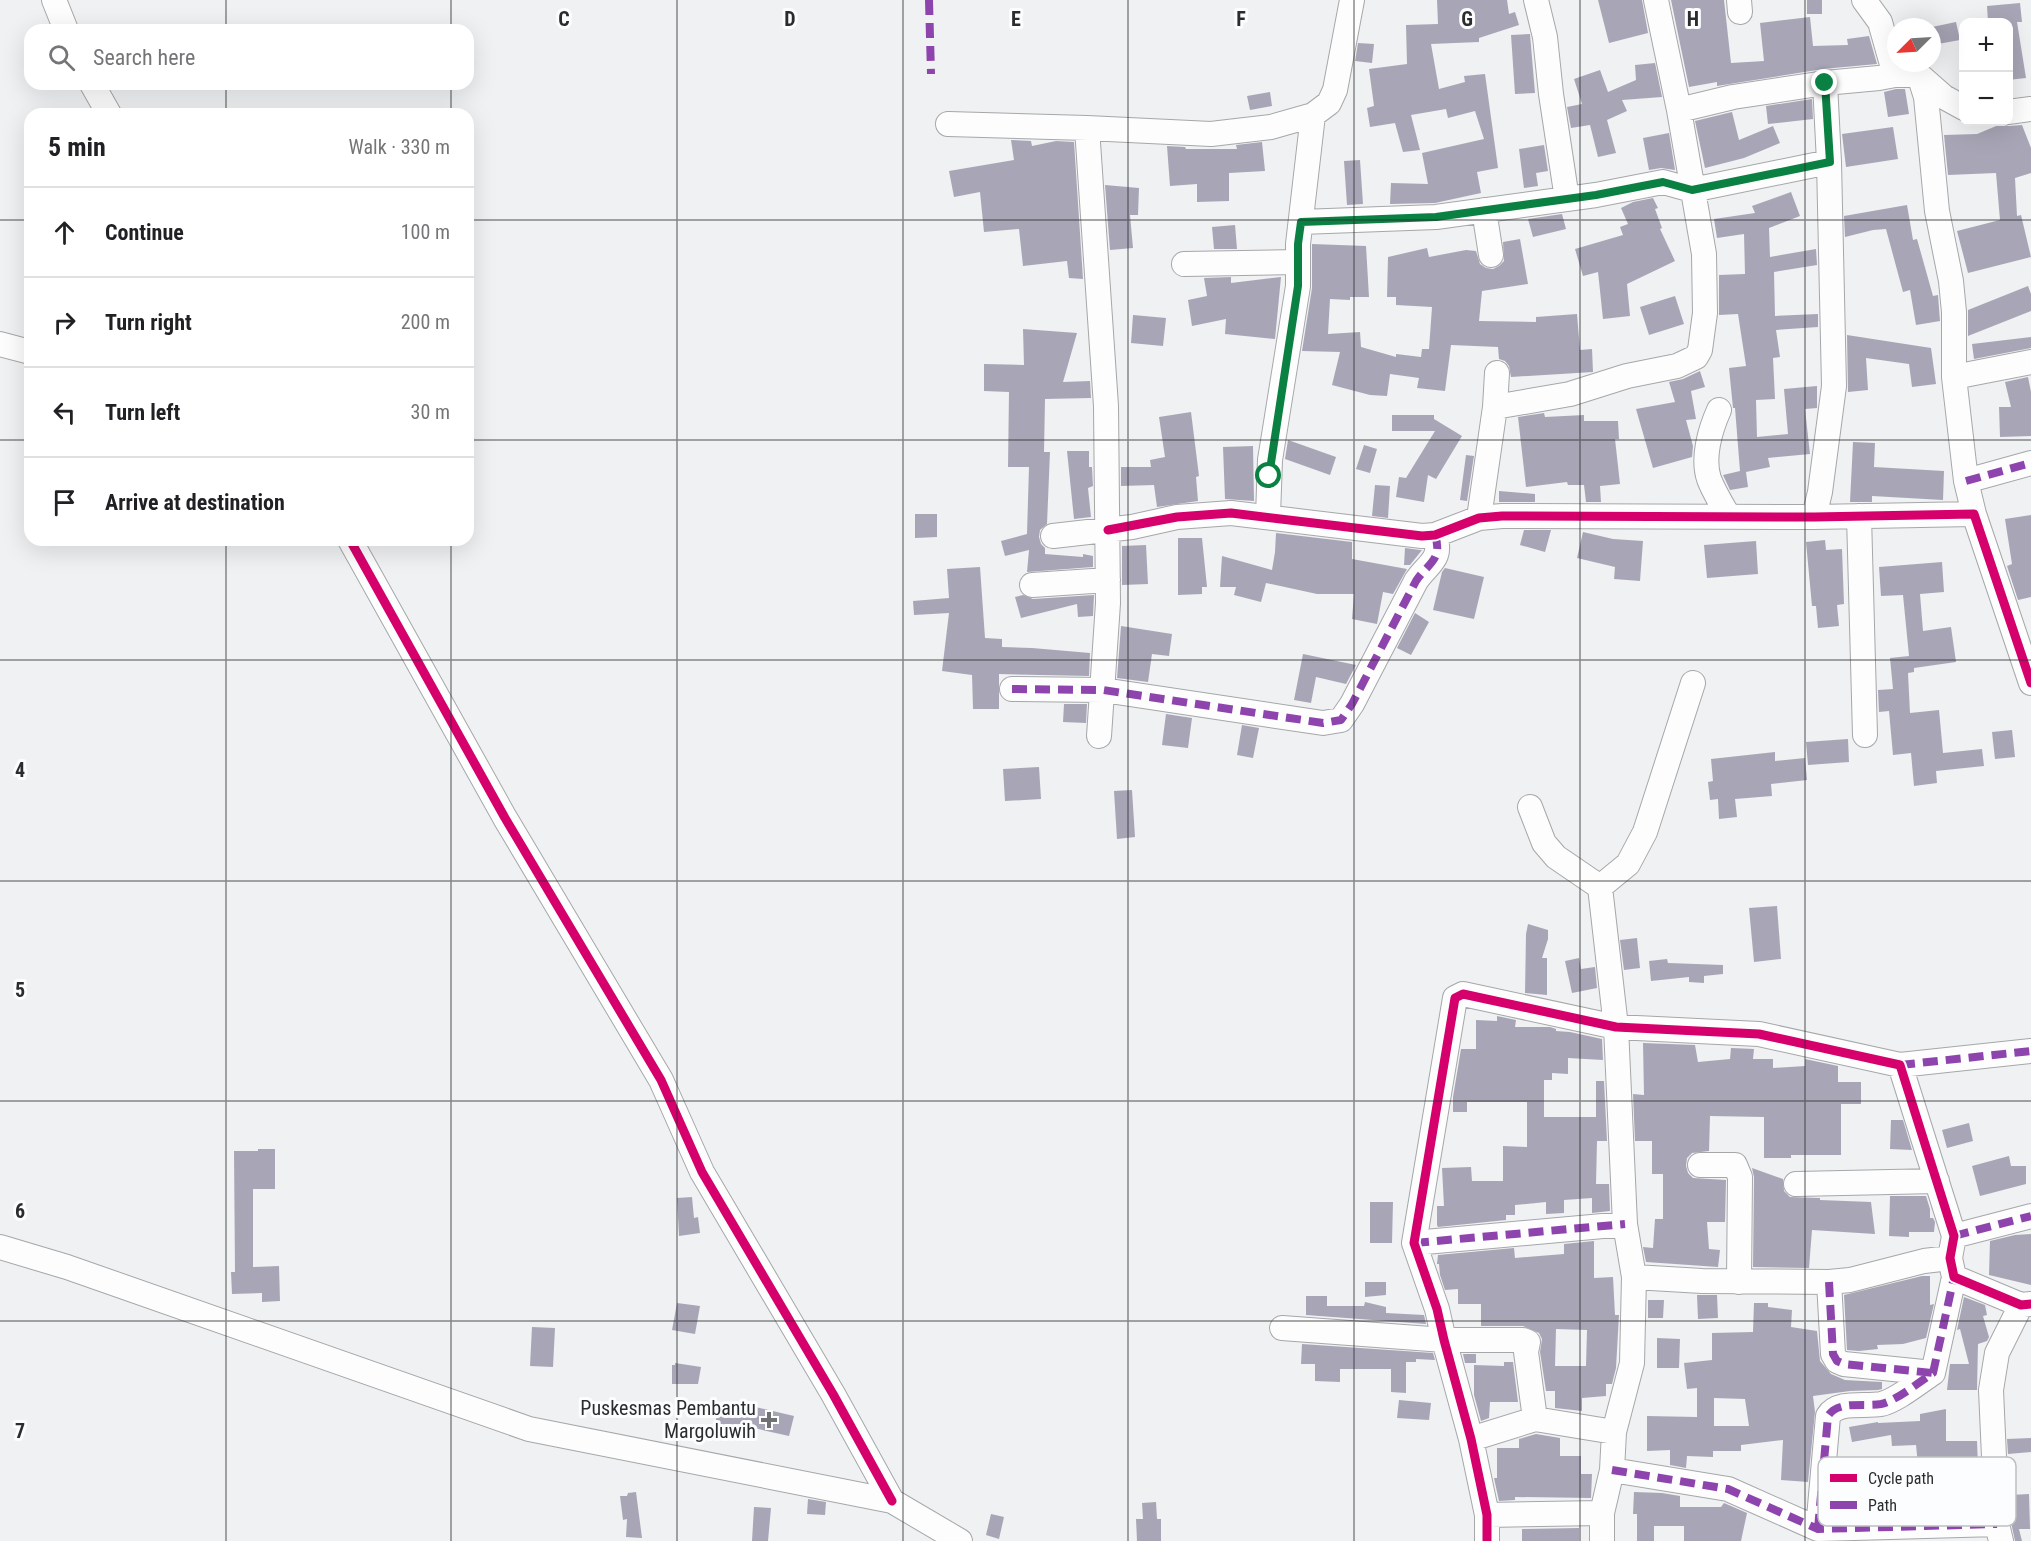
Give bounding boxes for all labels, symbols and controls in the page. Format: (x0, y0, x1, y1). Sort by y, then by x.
text: C (558, 7, 570, 31)
text: D (784, 7, 796, 31)
text: E (1011, 7, 1021, 31)
text: F (1236, 7, 1246, 31)
text: G (1461, 7, 1473, 31)
text: H (1687, 7, 1699, 31)
north arrow (1887, 18, 1941, 72)
map controls (1959, 18, 2013, 126)
button: + (1959, 18, 2013, 72)
search box (24, 24, 474, 90)
icon: search (45, 41, 78, 74)
text: Search here (93, 45, 195, 70)
route end (1811, 69, 1837, 95)
button: − (1959, 72, 2013, 126)
text: 5 min (48, 132, 106, 162)
text: Walk · 330 m (349, 135, 450, 159)
icon: ahead (48, 216, 81, 249)
text: Continue (105, 220, 184, 245)
text: 100 m (401, 220, 450, 244)
icon: right (48, 306, 81, 339)
text: Turn right (105, 310, 192, 335)
text: 200 m (401, 310, 450, 334)
icon: left (48, 396, 81, 429)
text: Turn left (105, 400, 180, 425)
text: 30 m (411, 400, 450, 424)
route start (1255, 462, 1281, 488)
icon: arrive (48, 486, 81, 519)
text: Arrive at destination (105, 490, 285, 515)
text: 4 (15, 758, 25, 782)
text: 5 (15, 978, 25, 1002)
text: 6 (15, 1199, 25, 1223)
place label: Puskesmas Pembantu Margoluwih (580, 1396, 756, 1443)
marker: Puskesmas Pembantu Margoluwih (760, 1411, 778, 1429)
text: 7 (15, 1419, 25, 1443)
legend (1818, 1457, 2016, 1526)
text: Cycle path (1868, 1469, 1934, 1488)
text: Path (1868, 1496, 1897, 1515)

